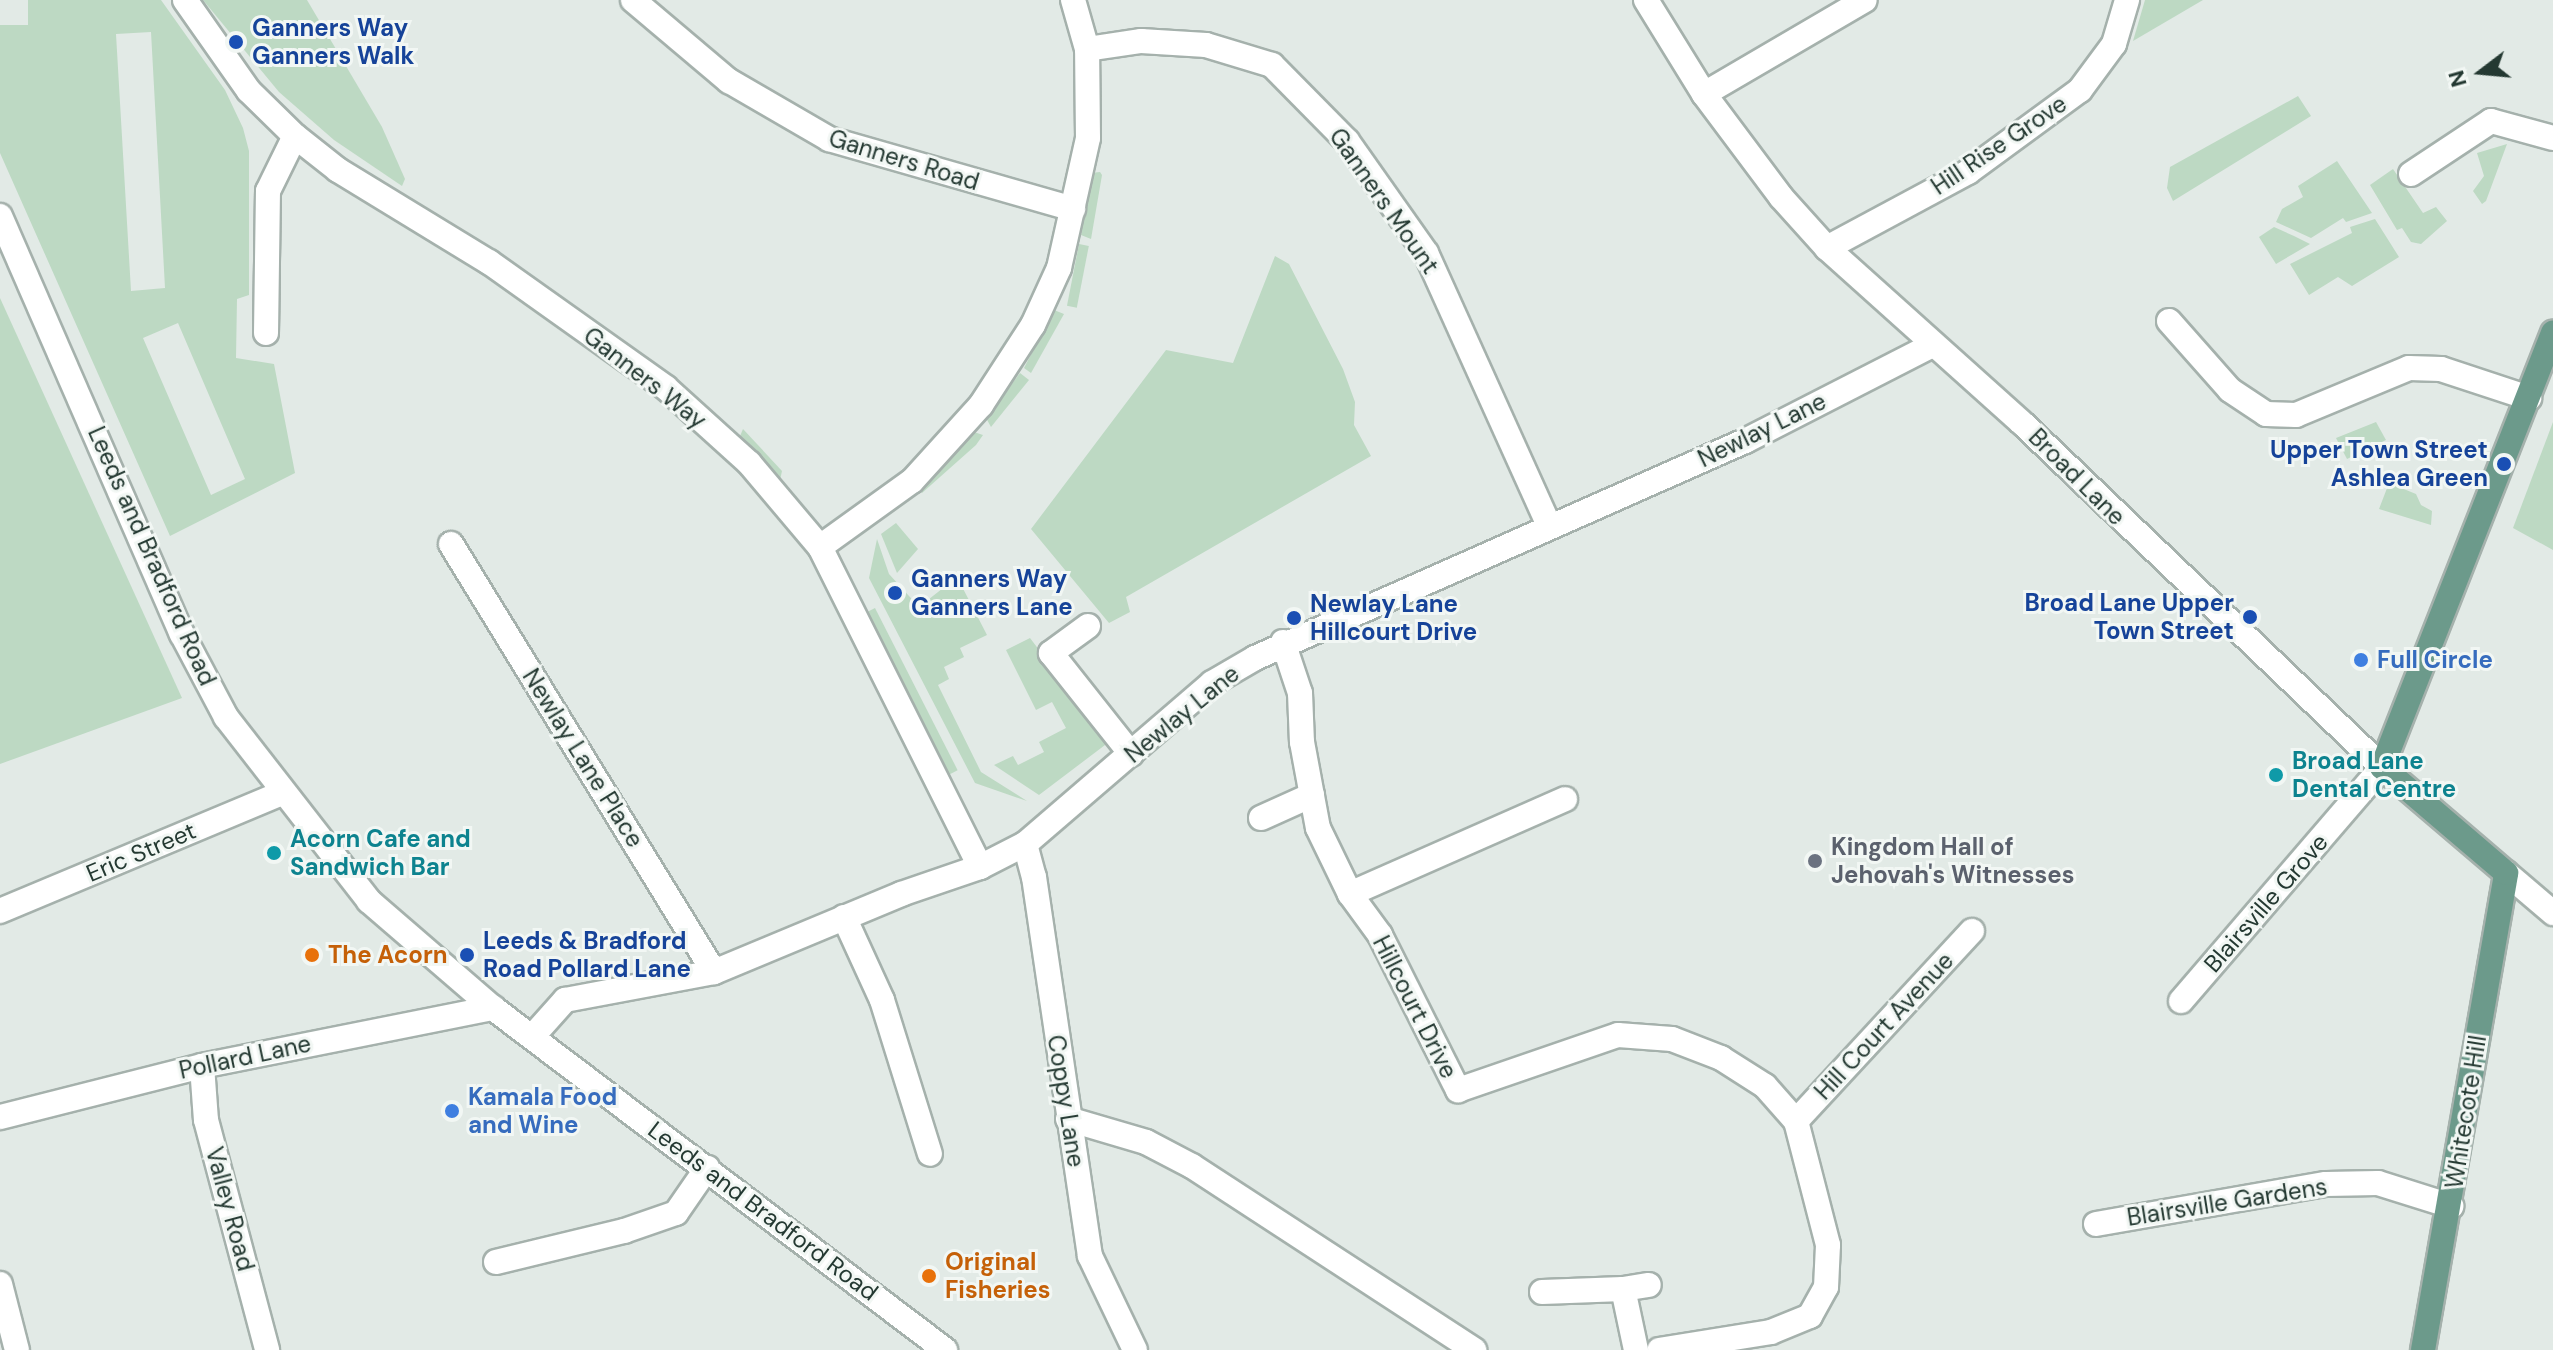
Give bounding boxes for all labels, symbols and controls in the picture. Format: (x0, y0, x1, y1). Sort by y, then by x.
place label: Ganners Way Ganners Walk (252, 14, 414, 70)
north arrow (2441, 32, 2521, 112)
marker: Ganners Way Ganners Walk (227, 33, 245, 51)
text: N (2441, 67, 2474, 90)
street label: Hill Rise Grove (1926, 89, 2072, 201)
street label: Ganners Road (825, 123, 983, 197)
street label: Ganners Mount (1323, 123, 1445, 279)
street label: Ganners Way (578, 321, 712, 435)
street label: Newlay Lane (1693, 387, 1831, 473)
street label: Leeds and Bradford Road (82, 422, 222, 690)
street label: Broad Lane (2023, 423, 2131, 531)
place label: Upper Town Street Ashlea Green (2270, 436, 2488, 492)
marker: Upper Town Street Ashlea Green (2495, 455, 2513, 473)
place label: Ganners Way Ganners Lane (911, 565, 1073, 621)
marker: Ganners Way Ganners Lane (886, 584, 904, 602)
place label: Broad Lane Upper Town Street (2025, 589, 2234, 645)
place label: Newlay Lane Hillcourt Drive (1310, 590, 1477, 646)
marker: Broad Lane Upper Town Street (2241, 608, 2259, 626)
marker: Newlay Lane Hillcourt Drive (1285, 609, 1303, 627)
place label: Full Circle (2377, 646, 2493, 674)
marker: Full Circle (2352, 651, 2370, 669)
street label: Newlay Lane (1119, 659, 1245, 769)
street label: Newlay Lane Place (516, 663, 650, 853)
place label: Broad Lane Dental Centre (2292, 747, 2456, 803)
marker: Broad Lane Dental Centre (2267, 766, 2285, 784)
street label: Eric Street (82, 816, 200, 888)
place label: Acorn Cafe and Sandwich Bar (290, 825, 471, 881)
street label: Blairsville Grove (2198, 828, 2334, 978)
place label: Kingdom Hall of Jehovah's Witnesses (1831, 833, 2074, 889)
marker: Acorn Cafe and Sandwich Bar (265, 844, 283, 862)
marker: Kingdom Hall of Jehovah's Witnesses (1806, 852, 1824, 870)
place label: Leeds & Bradford Road Pollard Lane (483, 927, 691, 983)
street label: Hillcourt Drive (1367, 931, 1463, 1083)
place label: The Acorn (328, 941, 448, 969)
marker: The Acorn (303, 946, 321, 964)
marker: Leeds & Bradford Road Pollard Lane (458, 946, 476, 964)
street label: Hill Court Avenue (1808, 946, 1960, 1106)
street label: Pollard Lane (176, 1029, 314, 1085)
street label: Coppy Lane (1041, 1033, 1091, 1169)
street label: Whitecote Hill (2440, 1033, 2492, 1191)
place label: Kamala Food and Wine (468, 1083, 617, 1139)
marker: Kamala Food and Wine (443, 1102, 461, 1120)
street label: Leeds and Bradford Road (642, 1115, 884, 1307)
street label: Valley Road (200, 1144, 260, 1274)
street label: Blairsville Gardens (2125, 1172, 2329, 1232)
place label: Original Fisheries (945, 1248, 1051, 1304)
marker: Original Fisheries (920, 1267, 938, 1285)

